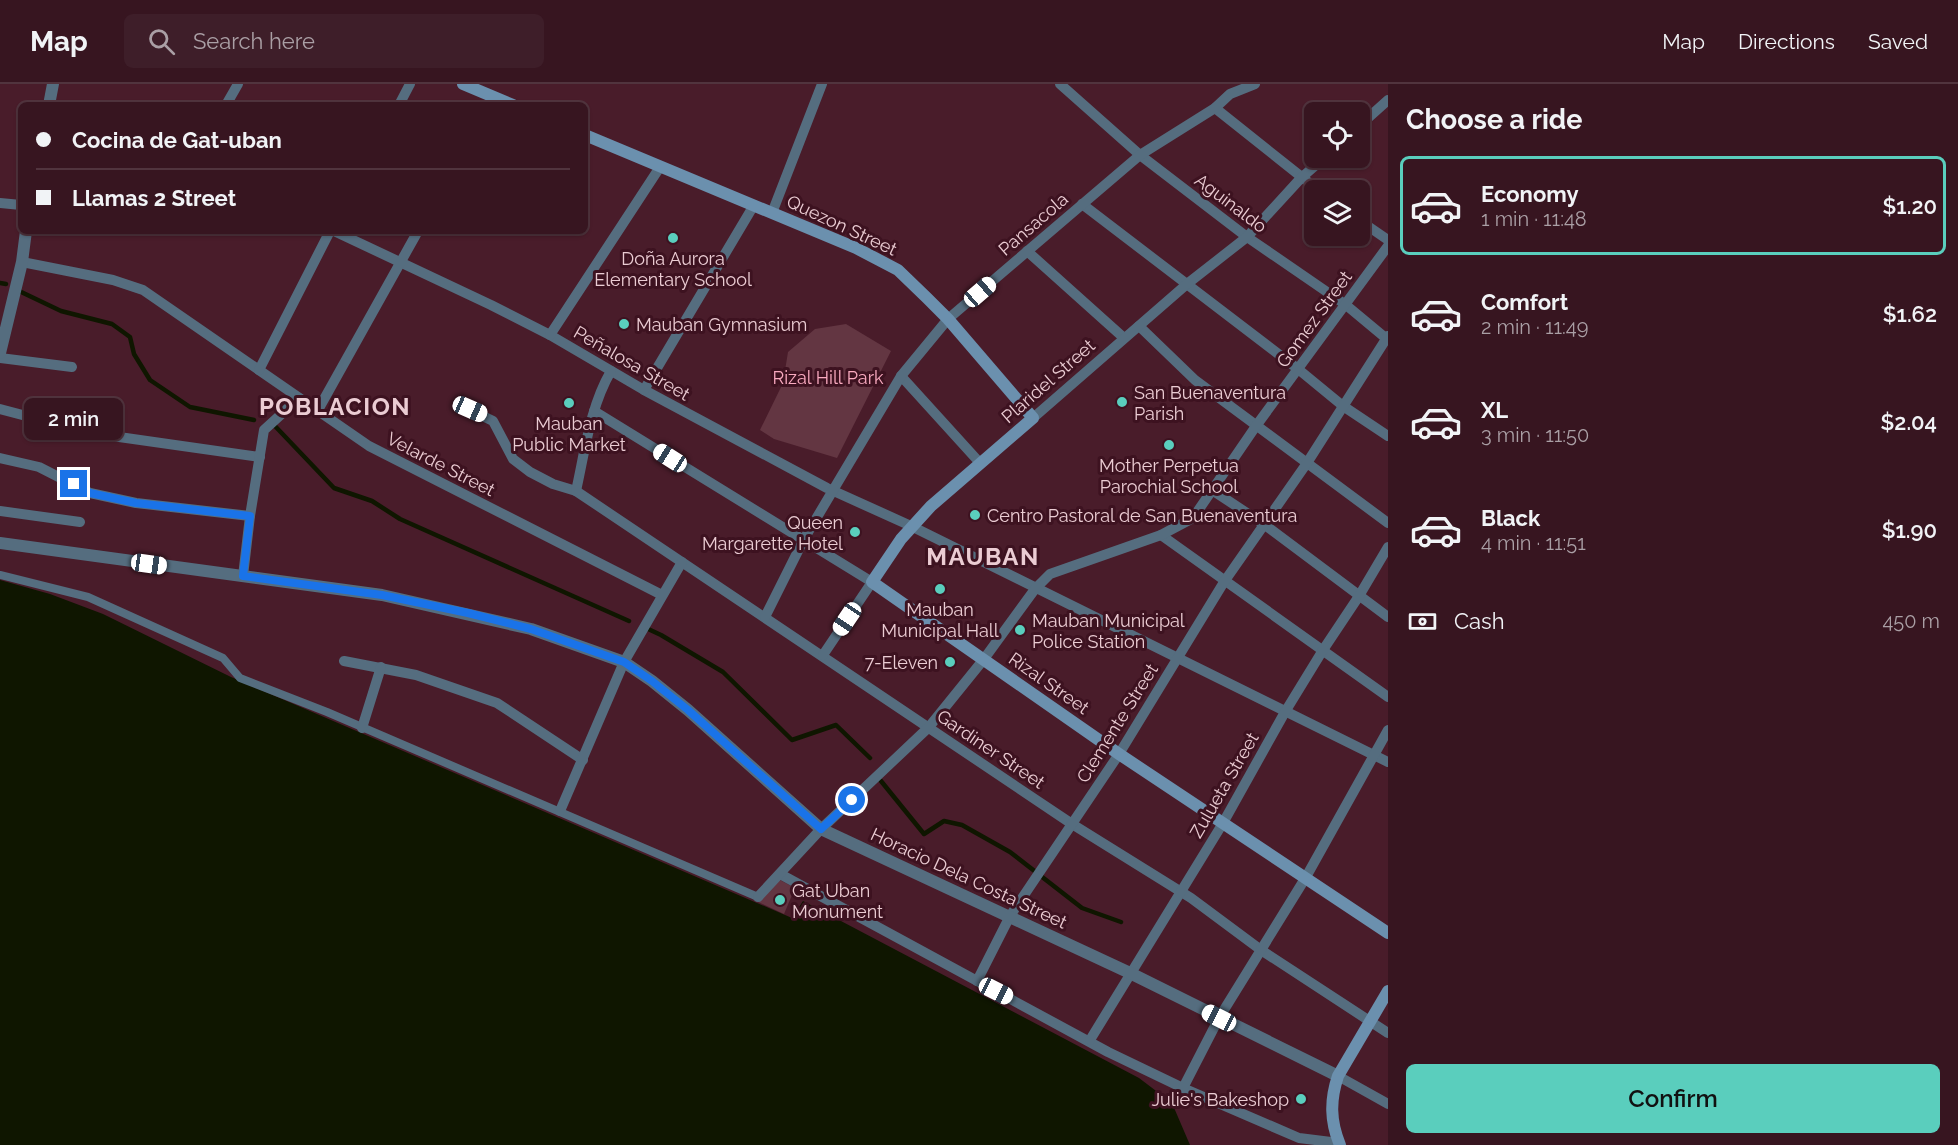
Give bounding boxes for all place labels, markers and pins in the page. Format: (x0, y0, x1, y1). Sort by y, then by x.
marker: Doña Aurora Elementary School (666, 231, 680, 245)
place label: Doña Aurora Elementary School (594, 248, 752, 290)
place label: Mauban Gymnasium (636, 314, 807, 335)
marker: Mauban Gymnasium (617, 317, 631, 331)
place label: San Buenaventura Parish (1134, 382, 1286, 424)
marker: San Buenaventura Parish (1115, 395, 1129, 409)
marker: Mauban Public Market (562, 396, 576, 410)
place label: Mauban Public Market (512, 413, 626, 455)
marker: Mother Perpetua Parochial School (1162, 438, 1176, 452)
place label: Mother Perpetua Parochial School (1099, 455, 1239, 497)
place label: Centro Pastoral de San Buenaventura (987, 505, 1297, 526)
marker: Centro Pastoral de San Buenaventura (968, 508, 982, 522)
place label: Queen Margarette Hotel (702, 512, 843, 554)
marker: Queen Margarette Hotel (848, 525, 862, 539)
marker: Mauban Municipal Hall (933, 582, 947, 596)
place label: Mauban Municipal Hall (881, 599, 999, 641)
place label: Mauban Municipal Police Station (1032, 610, 1185, 652)
marker: Mauban Municipal Police Station (1013, 623, 1027, 637)
place label: 7-Eleven (865, 652, 938, 673)
marker: 7-Eleven (943, 655, 957, 669)
place label: Gat Uban Monument (792, 880, 883, 922)
marker: Gat Uban Monument (773, 893, 787, 907)
place label: Julie's Bakeshop (1151, 1089, 1289, 1110)
marker: Julie's Bakeshop (1294, 1092, 1308, 1106)

